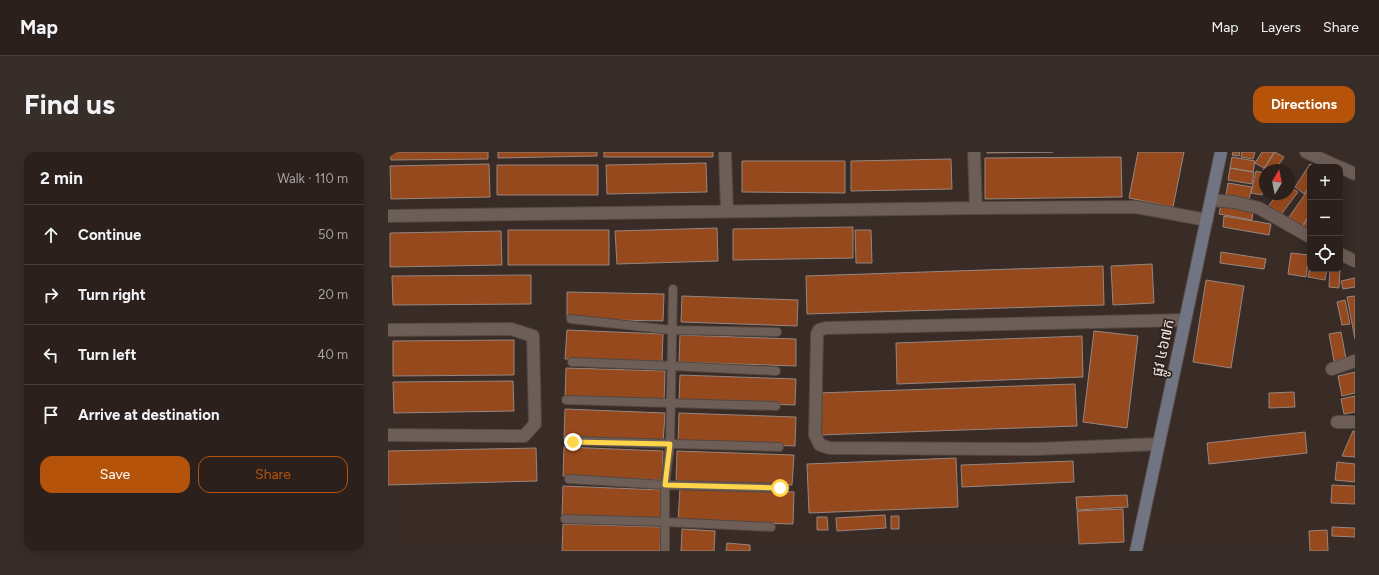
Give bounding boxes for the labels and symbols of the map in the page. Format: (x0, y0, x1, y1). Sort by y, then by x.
north arrow (1259, 164, 1295, 200)
street label: ផ្លូវ ៤៦៧ក (1148, 318, 1182, 379)
route end (564, 433, 582, 451)
route start (771, 479, 789, 497)

